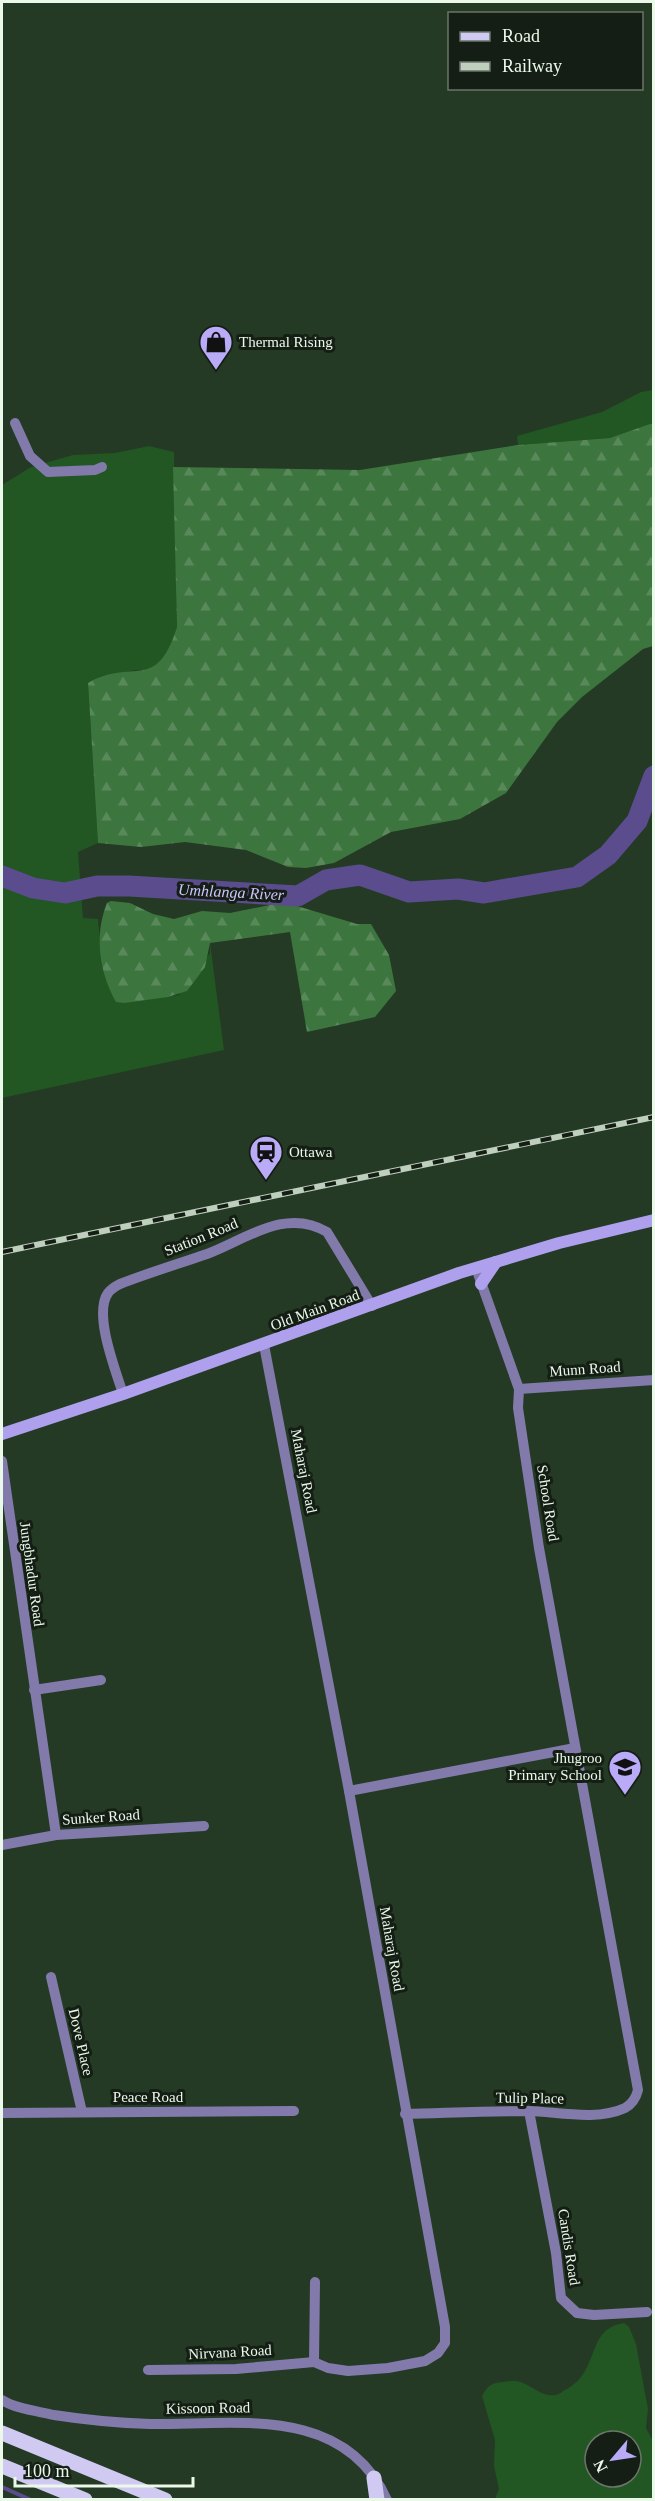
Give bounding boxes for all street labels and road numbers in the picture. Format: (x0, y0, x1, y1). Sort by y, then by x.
street label: Station Road (162, 1215, 241, 1259)
street label: Old Main Road (268, 1286, 362, 1333)
street label: Munn Road (549, 1358, 622, 1379)
street label: Maharaj Road (288, 1428, 320, 1515)
street label: School Road (534, 1464, 562, 1543)
street label: Jungbhadur Road (17, 1521, 47, 1628)
street label: Sunker Road (62, 1806, 141, 1828)
street label: Maharaj Road (377, 1906, 407, 1993)
street label: Dove Place (65, 2007, 97, 2078)
street label: Peace Road (113, 2089, 184, 2105)
street label: Tulip Place (496, 2089, 565, 2107)
street label: Candis Road (555, 2208, 583, 2287)
street label: Nirvana Road (188, 2342, 273, 2362)
street label: Kissoon Road (166, 2399, 251, 2417)

